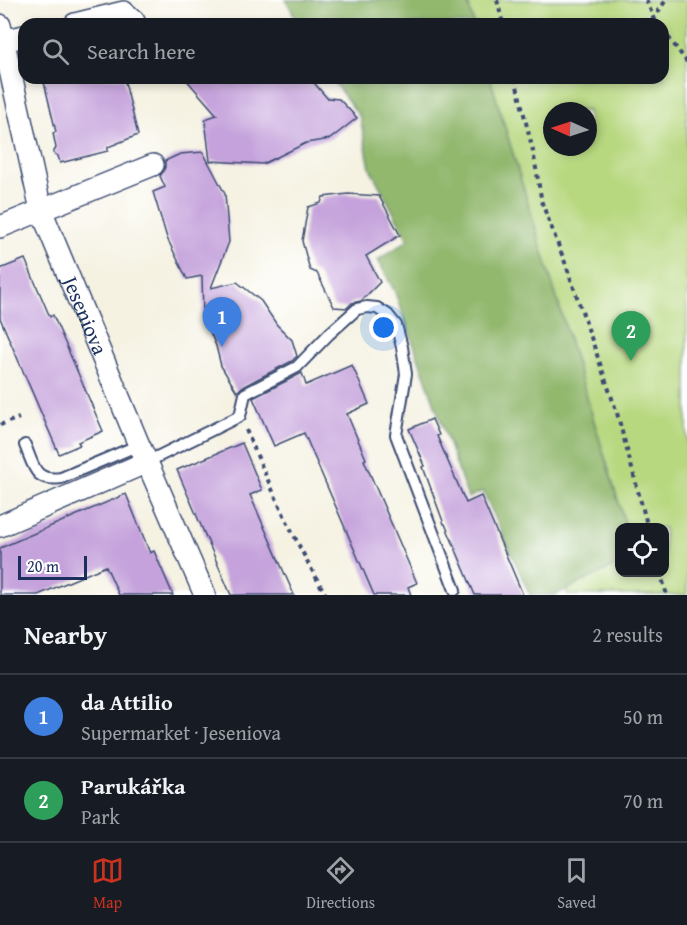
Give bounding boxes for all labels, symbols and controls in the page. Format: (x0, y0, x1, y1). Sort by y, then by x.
search box (18, 18, 669, 84)
icon: search (39, 35, 72, 68)
text: Search here (87, 35, 196, 67)
north arrow (543, 102, 597, 156)
street label: Jeseniova (54, 269, 116, 360)
pin: 1 (202, 298, 242, 347)
pin: 2 (612, 312, 650, 361)
your location (369, 313, 398, 342)
map controls (615, 523, 669, 577)
button: locate (615, 523, 669, 577)
scale bar (18, 553, 87, 580)
text: 20 m (27, 554, 59, 578)
text: Nearby (24, 615, 107, 654)
text: 2 results (592, 620, 663, 649)
text: da Attilio (81, 686, 173, 718)
text: 1 (38, 702, 49, 731)
text: 50 m (623, 702, 663, 731)
text: Supermarket · Jeseniova (81, 718, 281, 747)
text: Parukářka (81, 770, 185, 802)
text: 2 (38, 786, 49, 815)
text: 70 m (623, 786, 663, 815)
text: Park (81, 802, 120, 831)
tab: Map (91, 854, 124, 914)
tab: Directions (306, 854, 375, 914)
tab: Saved (557, 854, 596, 914)

